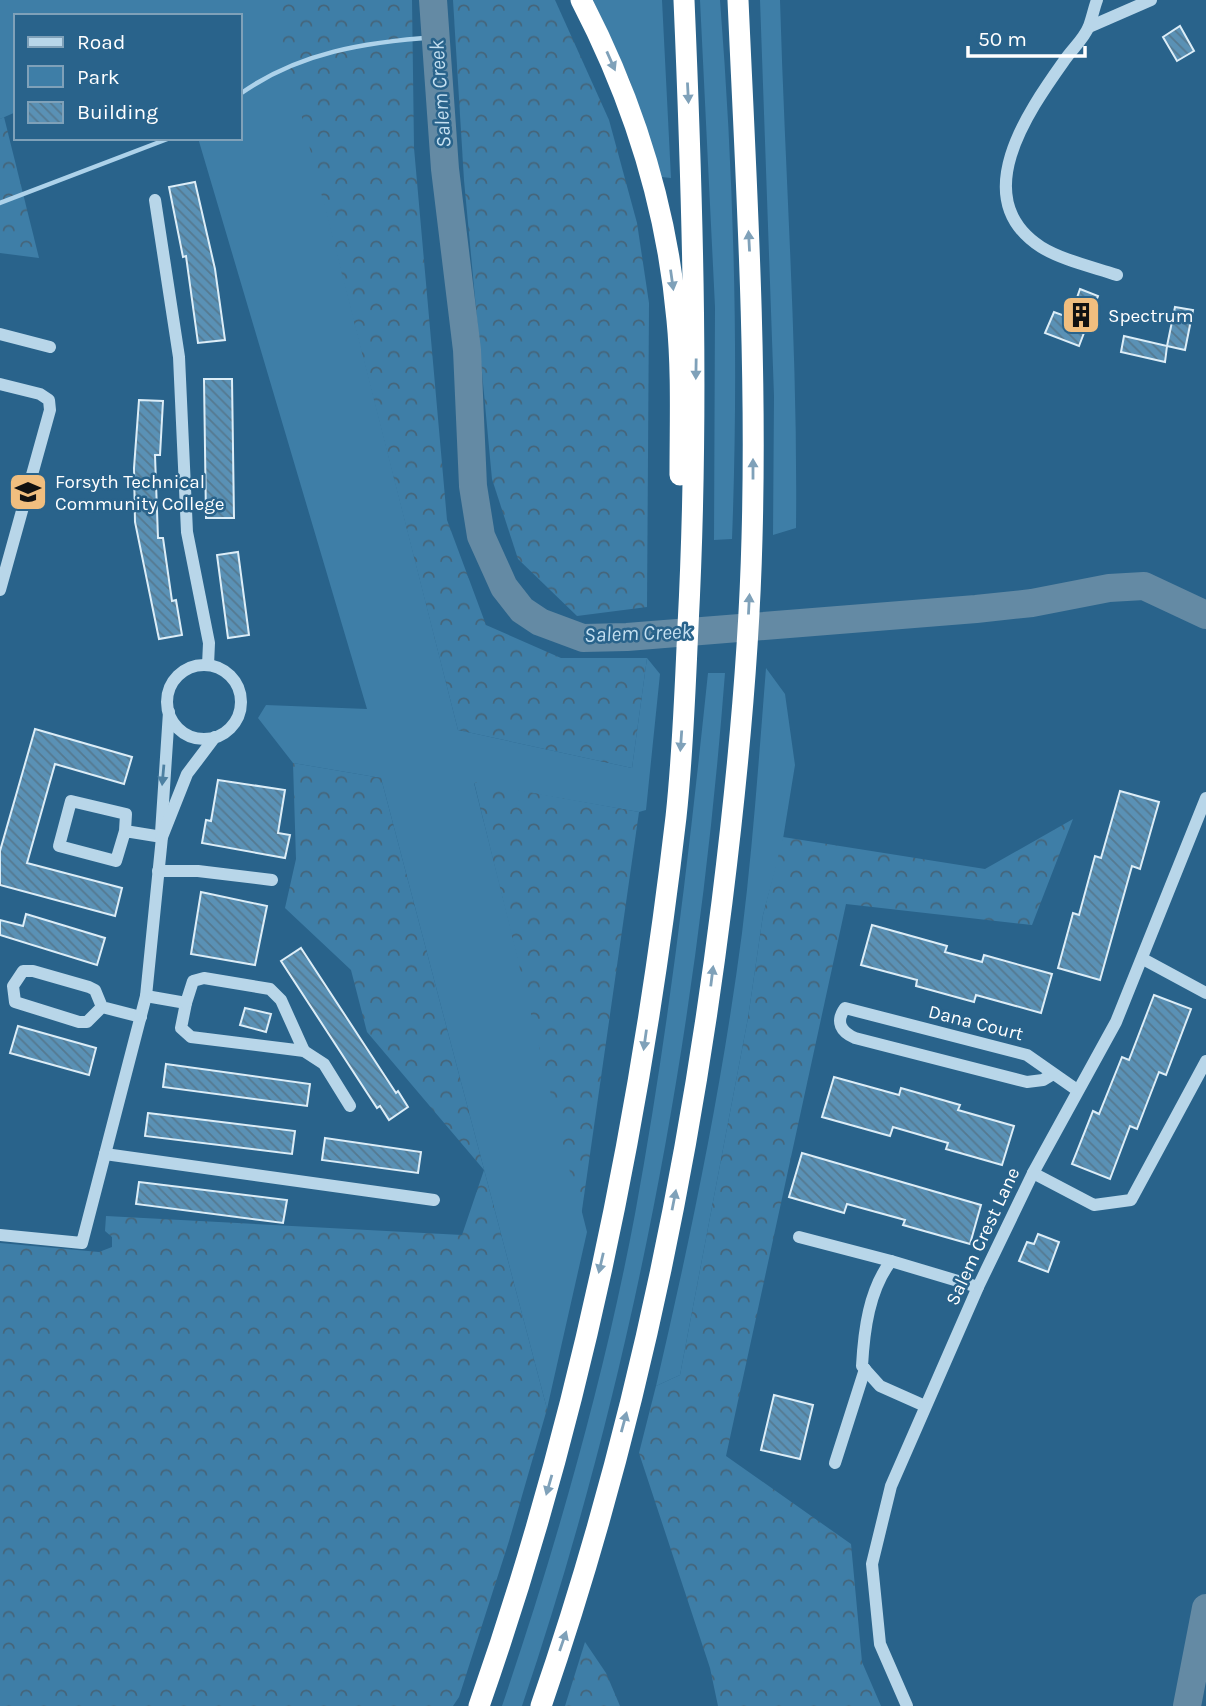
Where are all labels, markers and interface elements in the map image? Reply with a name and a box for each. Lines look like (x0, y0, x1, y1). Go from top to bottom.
legend (14, 14, 242, 140)
scale bar (968, 14, 1085, 58)
text: 50 m (978, 27, 1027, 51)
text: Road (77, 30, 125, 54)
water label: Salem Creek (424, 39, 456, 149)
one-way arrow (606, 51, 617, 72)
text: Park (77, 65, 120, 89)
one-way arrow (683, 82, 694, 104)
text: Building (77, 100, 158, 124)
one-way arrow (744, 230, 755, 252)
one-way arrow (667, 269, 678, 291)
building icon: Spectrum (1060, 294, 1102, 336)
place label: Spectrum (1108, 305, 1193, 327)
one-way arrow (690, 358, 702, 380)
one-way arrow (747, 457, 759, 479)
school or university icon: Forsyth Technical Community College (7, 471, 49, 513)
place label: Forsyth Technical Community College (55, 471, 225, 515)
one-way arrow (744, 593, 755, 615)
water label: Salem Creek (584, 619, 693, 647)
one-way arrow (676, 731, 687, 753)
one-way arrow (157, 764, 168, 786)
one-way arrow (707, 965, 718, 987)
street label: Dana Court (926, 1001, 1025, 1045)
one-way arrow (639, 1029, 650, 1051)
street label: Salem Crest Lane (941, 1164, 1025, 1309)
one-way arrow (669, 1189, 680, 1211)
one-way arrow (596, 1252, 607, 1274)
one-way arrow (619, 1411, 630, 1433)
one-way arrow (544, 1474, 554, 1495)
one-way arrow (558, 1631, 569, 1652)

